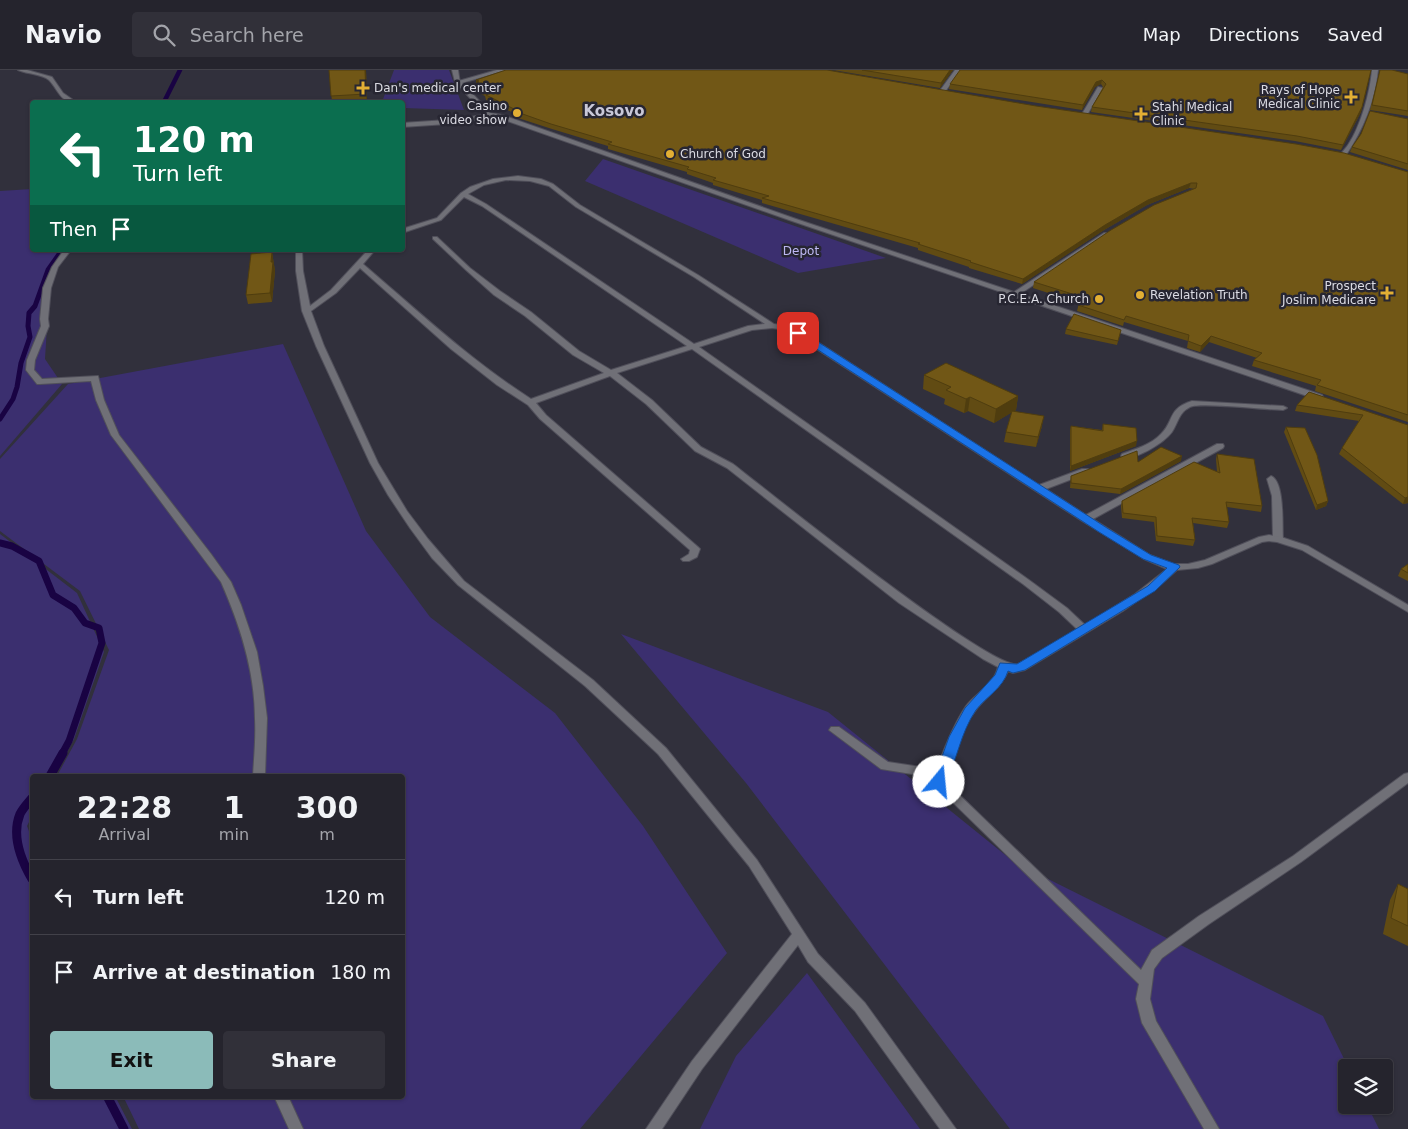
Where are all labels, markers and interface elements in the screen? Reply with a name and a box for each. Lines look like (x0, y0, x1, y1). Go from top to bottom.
search box (132, 12, 482, 57)
text: Navio (25, 21, 102, 49)
icon: search (150, 21, 178, 49)
text: Search here (190, 24, 304, 46)
text: Map (1143, 24, 1181, 45)
text: Directions (1209, 24, 1299, 45)
text: Saved (1327, 24, 1383, 45)
marker: Dan's medical center (356, 81, 370, 95)
place label: Dan's medical center (374, 81, 501, 95)
place label: Rays of Hope Medical Clinic (1258, 83, 1340, 111)
marker: Rays of Hope Medical Clinic (1344, 90, 1358, 104)
place label: Casino video show (439, 99, 507, 127)
place label: Stahi Medical Clinic (1152, 100, 1232, 128)
district label: Kosovo (584, 102, 644, 120)
marker: Casino video show (511, 107, 523, 119)
marker: Stahi Medical Clinic (1134, 107, 1148, 121)
icon: left (50, 120, 115, 185)
text: 120 m (133, 120, 255, 160)
place label: Church of God (680, 147, 766, 161)
marker: Church of God (664, 148, 676, 160)
text: Turn left (133, 161, 222, 186)
icon: arrive (107, 215, 135, 243)
text: Then (50, 218, 97, 240)
park label: Depot (783, 244, 819, 258)
place label: Prospect Joslim Medicare (1281, 279, 1376, 307)
marker: Prospect Joslim Medicare (1380, 286, 1394, 300)
place label: Revelation Truth (1150, 288, 1248, 302)
marker: Revelation Truth (1134, 289, 1146, 301)
place label: P.C.E.A. Church (998, 292, 1089, 306)
marker: P.C.E.A. Church (1093, 293, 1105, 305)
pin (777, 312, 819, 354)
icon: arrive (784, 319, 812, 347)
position arrow (912, 755, 964, 807)
text: 22:28 (77, 790, 172, 825)
text: 1 (223, 790, 244, 825)
text: 300 (296, 790, 358, 825)
text: Arrival (98, 825, 150, 844)
text: min (219, 825, 249, 844)
text: m (319, 825, 335, 844)
icon: left (50, 883, 78, 911)
text: Turn left (93, 886, 184, 908)
text: 120 m (324, 886, 385, 908)
icon: arrive (50, 958, 78, 986)
text: Arrive at destination (93, 961, 315, 983)
text: 180 m (330, 961, 391, 983)
button: Exit (50, 1031, 213, 1089)
button: Share (223, 1031, 385, 1089)
map controls (1338, 1059, 1393, 1114)
button: layers (1338, 1059, 1393, 1114)

